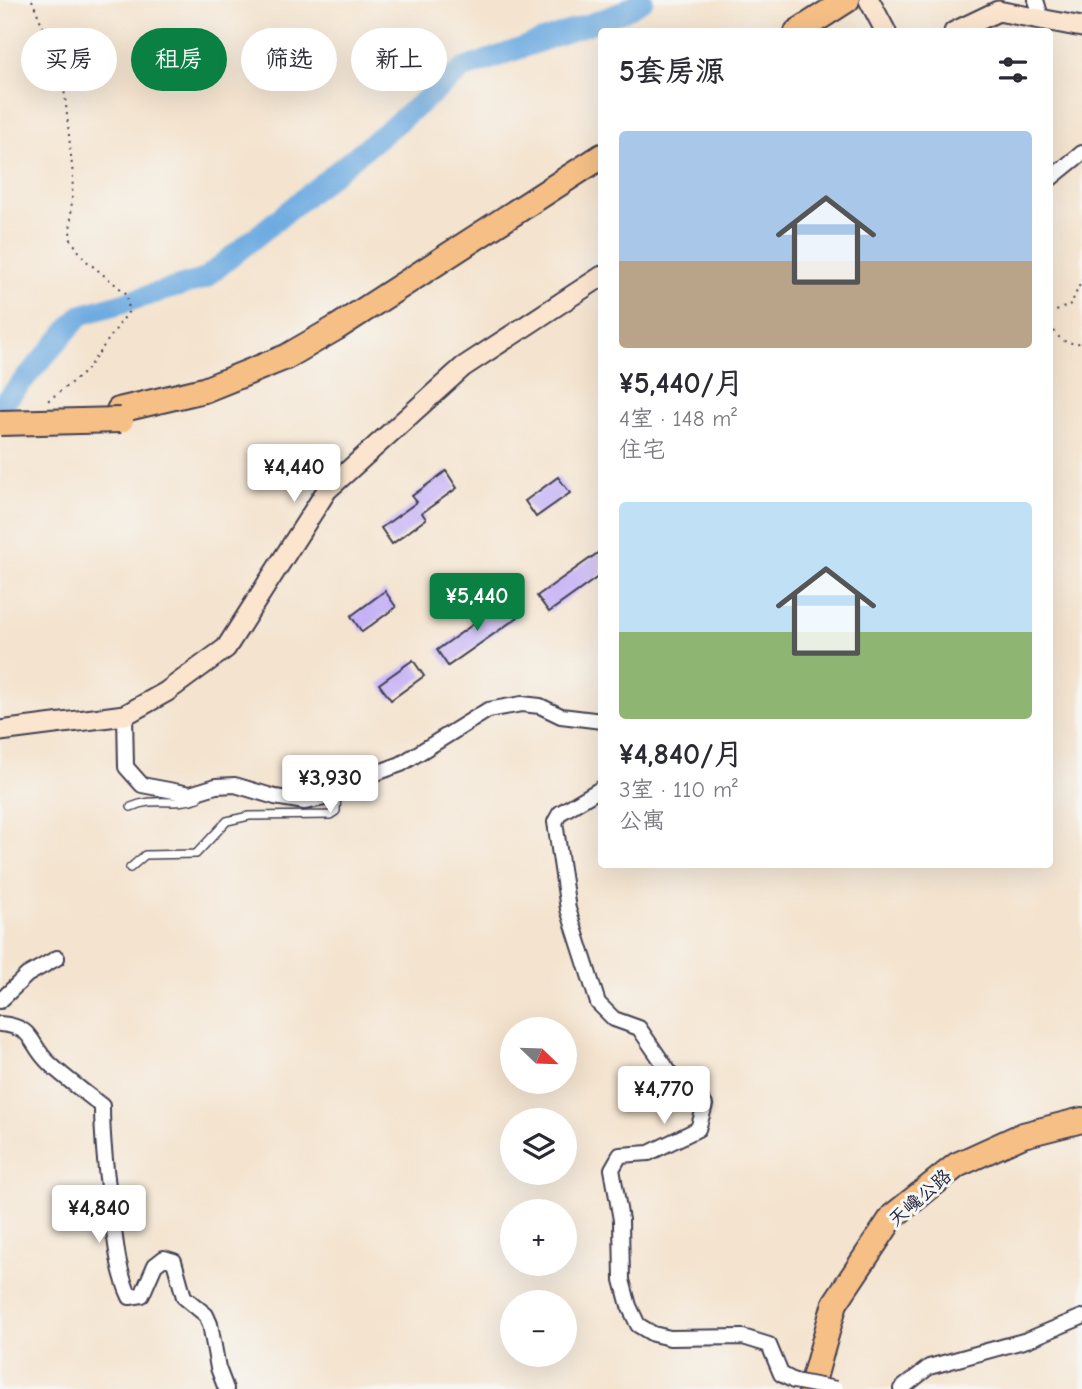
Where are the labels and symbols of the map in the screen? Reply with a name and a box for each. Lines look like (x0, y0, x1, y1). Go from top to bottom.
pin: ¥4,440 (237, 444, 351, 504)
pin: ¥5,440 (420, 574, 534, 633)
pin: ¥3,930 (273, 756, 387, 815)
north arrow (500, 1017, 578, 1094)
pin: ¥4,770 (607, 1066, 721, 1126)
street label: 天巉公路 (884, 1165, 956, 1231)
pin: ¥4,840 (42, 1186, 156, 1245)

